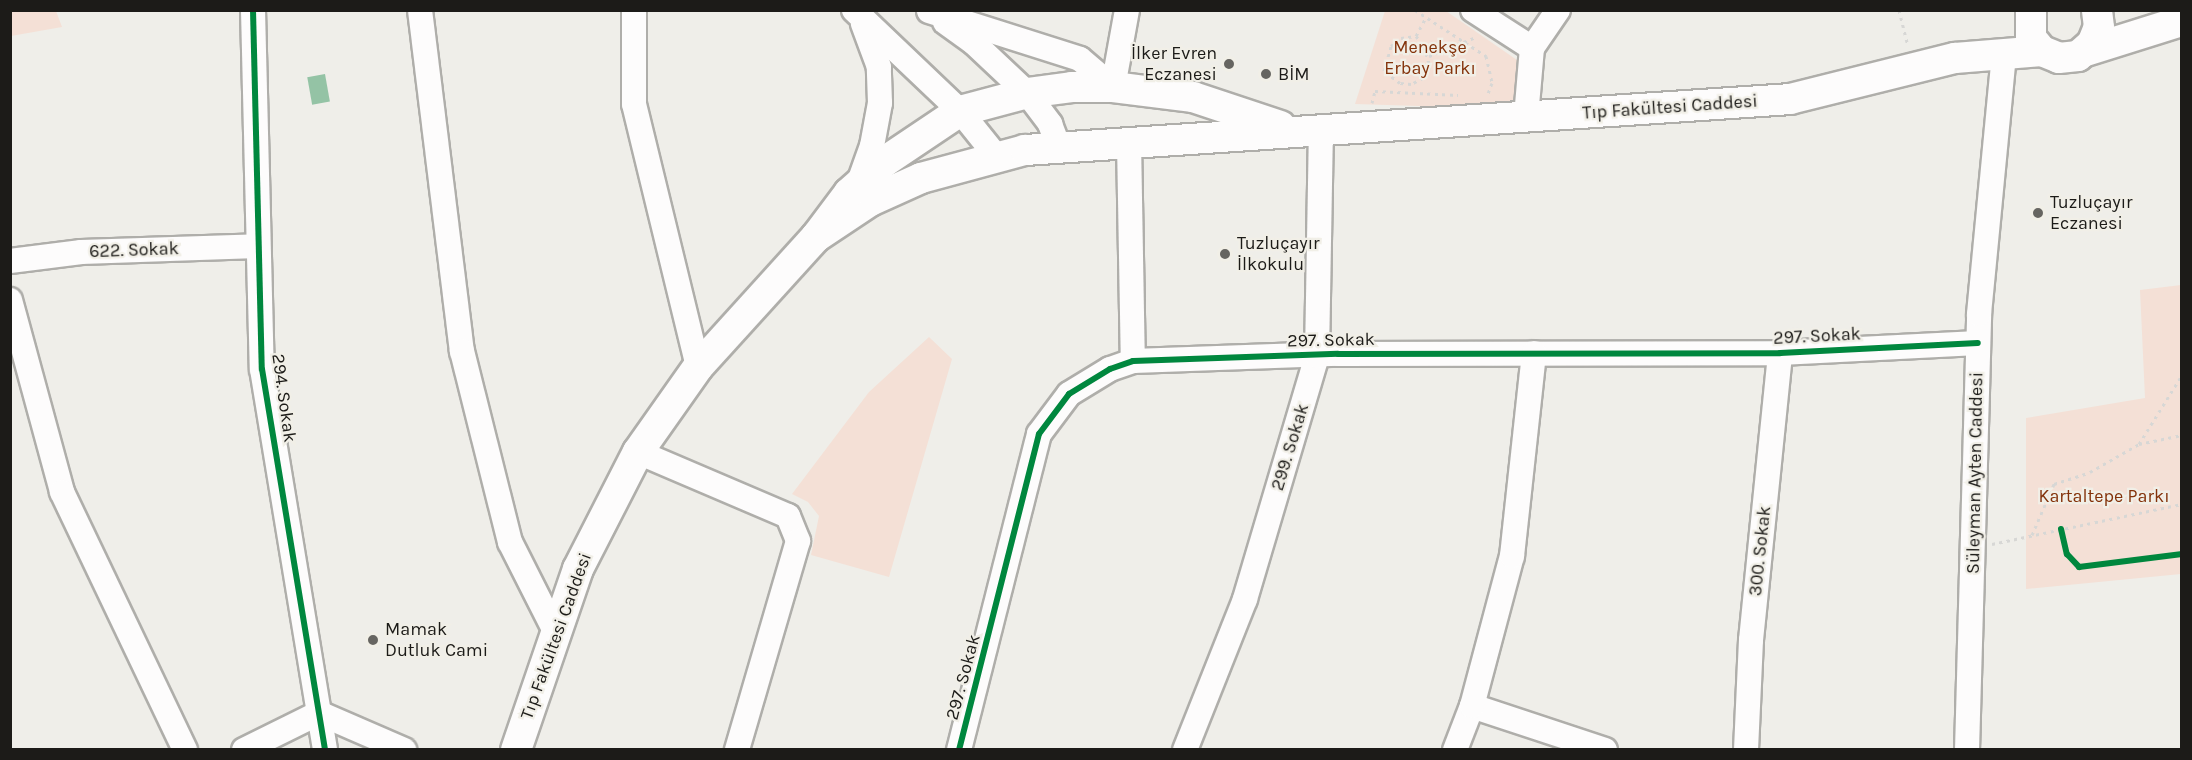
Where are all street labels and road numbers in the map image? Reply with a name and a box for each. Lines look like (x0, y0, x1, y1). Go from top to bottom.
street label: Tıp Fakültesi Caddesi (1582, 90, 1758, 124)
street label: 622. Sokak (89, 238, 179, 262)
street label: 297. Sokak (1773, 323, 1861, 349)
street label: 297. Sokak (1287, 328, 1375, 352)
street label: 294. Sokak (267, 352, 301, 444)
street label: Süleyman Ayten Caddesi (1962, 372, 1988, 574)
street label: 299. Sokak (1267, 401, 1313, 493)
street label: 300. Sokak (1745, 505, 1775, 597)
street label: Tıp Fakültesi Caddesi (516, 550, 596, 722)
street label: 297. Sokak (941, 632, 985, 722)

